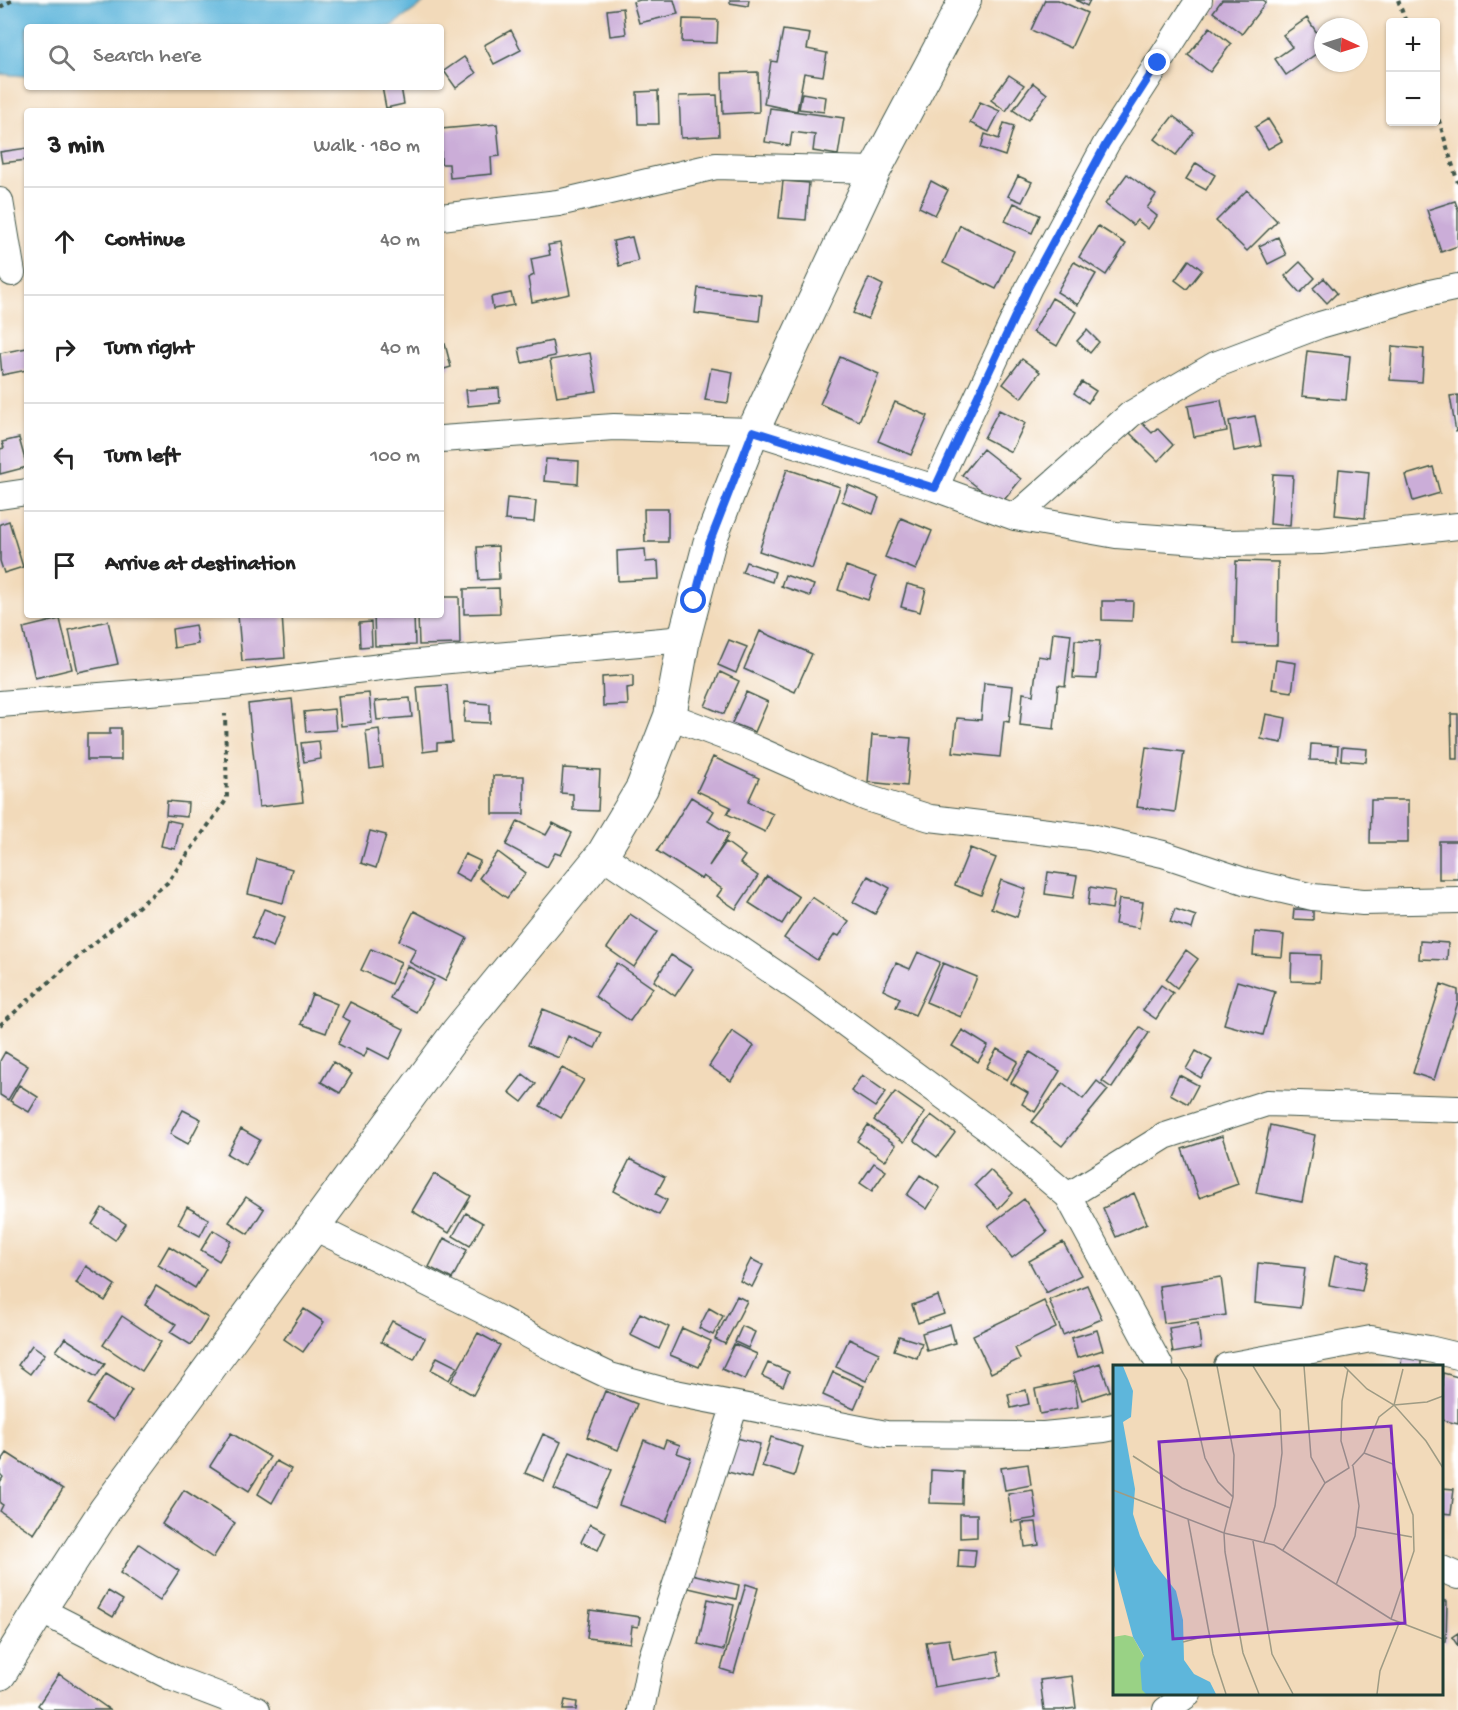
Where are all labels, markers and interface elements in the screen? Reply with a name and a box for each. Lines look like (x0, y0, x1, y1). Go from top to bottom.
north arrow (1314, 18, 1368, 72)
map controls (1386, 18, 1440, 126)
button: + (1386, 18, 1440, 72)
search box (24, 24, 444, 90)
icon: search (45, 41, 78, 74)
text: Search here (93, 44, 201, 70)
route end (1144, 49, 1170, 75)
button: − (1386, 72, 1440, 126)
text: 3 min (48, 132, 104, 163)
text: Walk · 180 m (313, 136, 420, 159)
icon: ahead (48, 225, 81, 258)
text: Continue (105, 228, 185, 254)
text: 40 m (380, 230, 420, 253)
icon: right (48, 333, 81, 366)
text: Turn right (105, 336, 193, 362)
text: 40 m (380, 338, 420, 361)
icon: left (48, 441, 81, 474)
text: Turn left (105, 444, 179, 470)
text: 100 m (370, 446, 420, 469)
icon: arrive (48, 549, 81, 582)
text: Arrive at destination (105, 552, 295, 578)
route start (680, 587, 706, 613)
inset map (1113, 1365, 1443, 1695)

